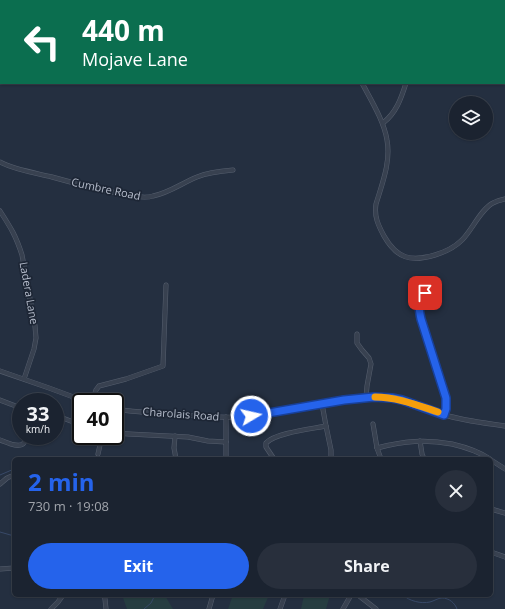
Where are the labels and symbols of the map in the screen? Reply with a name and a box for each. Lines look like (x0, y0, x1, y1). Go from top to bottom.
street label: Cumbre Road (70, 174, 142, 203)
street label: Ladera Lane (17, 261, 42, 325)
pin (408, 276, 442, 310)
speed limit sign: 40 (72, 393, 124, 445)
position arrow (230, 395, 272, 437)
street label: Charolais Road (142, 403, 220, 424)

